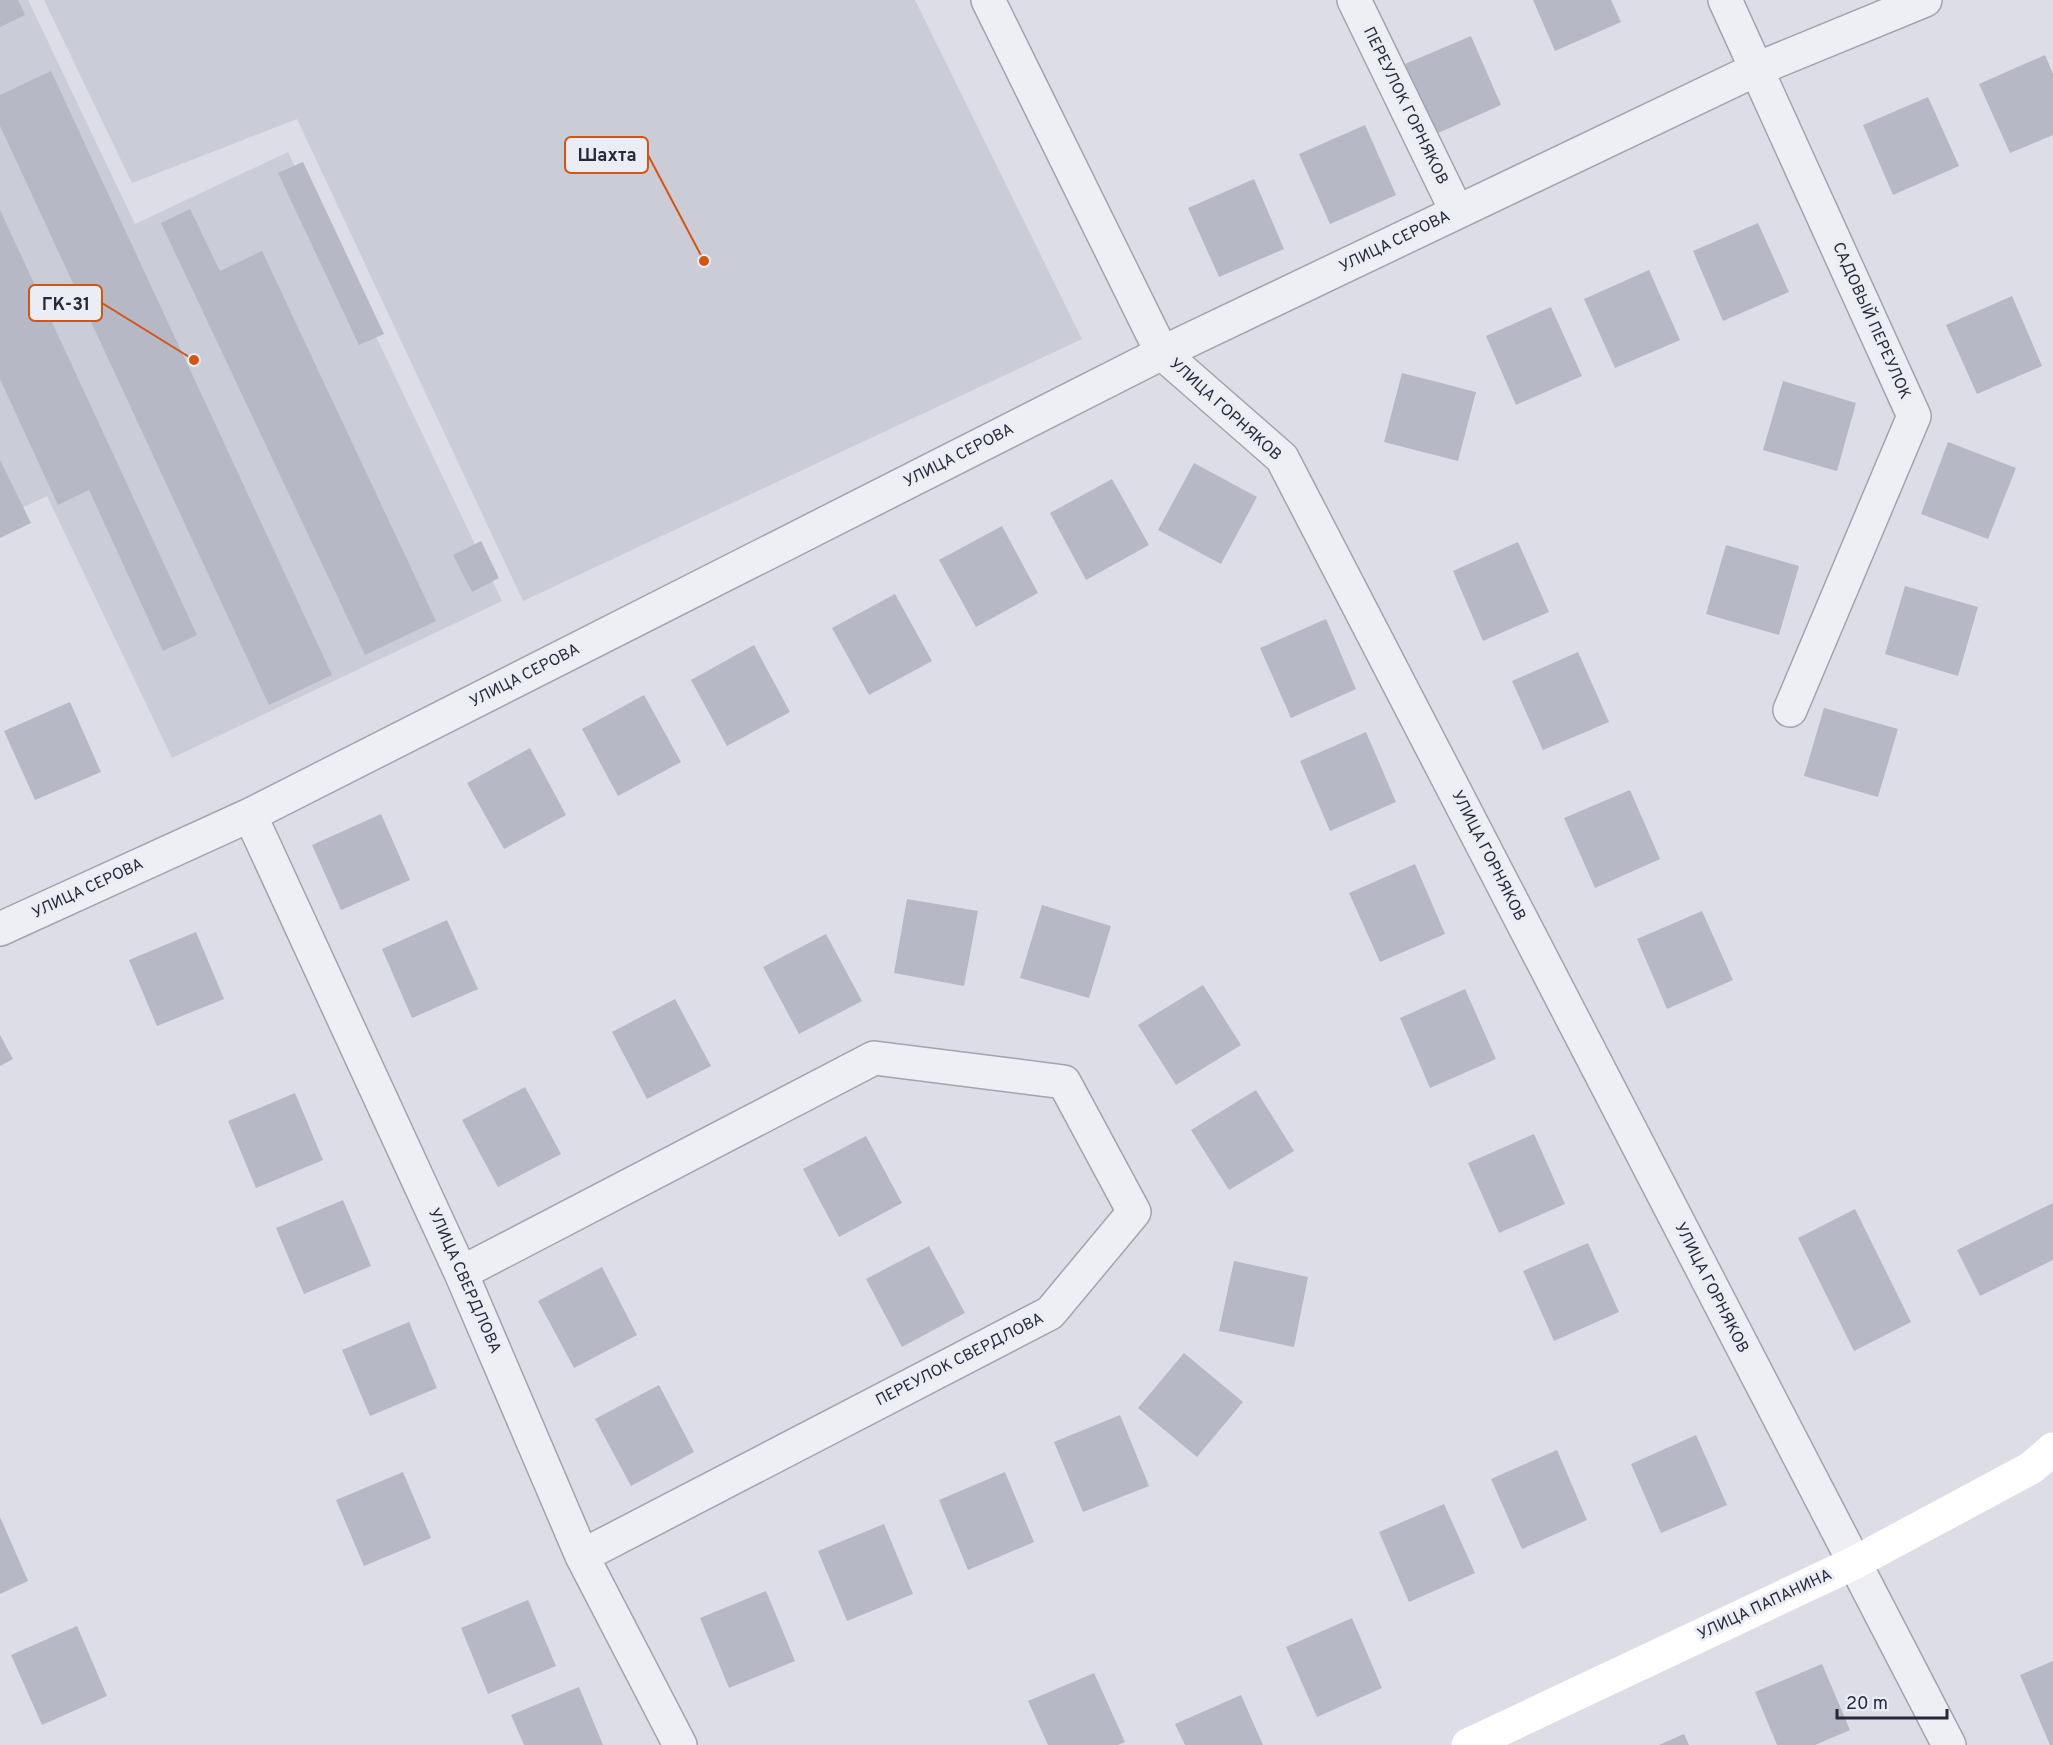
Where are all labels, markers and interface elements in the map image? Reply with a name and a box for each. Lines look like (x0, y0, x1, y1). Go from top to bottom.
street label: ПЕРЕУЛОК ГОРНЯКОВ (1358, 24, 1452, 188)
callout: Шахта (565, 137, 648, 173)
text: Шахта (577, 145, 637, 168)
street label: УЛИЦА СЕРОВА (1336, 206, 1454, 277)
street label: САДОВЫЙ ПЕРЕУЛОК (1827, 238, 1917, 403)
callout: ГК-31 (29, 285, 102, 321)
text: ГК-31 (42, 294, 90, 317)
street label: УЛИЦА ГОРНЯКОВ (1165, 354, 1285, 466)
street label: УЛИЦА СЕРОВА (901, 420, 1017, 492)
street label: УЛИЦА СЕРОВА (467, 640, 583, 712)
street label: УЛИЦА ГОРНЯКОВ (1446, 787, 1530, 925)
street label: УЛИЦА СЕРОВА (29, 854, 147, 924)
street label: УЛИЦА СВЕРДЛОВА (423, 1205, 505, 1357)
street label: УЛИЦА ГОРНЯКОВ (1669, 1219, 1753, 1357)
street label: ПЕРЕУЛОК СВЕРДЛОВА (873, 1309, 1047, 1411)
street label: УЛИЦА ПАПАНИНА (1695, 1565, 1835, 1645)
scale bar (1837, 1682, 1946, 1720)
text: 20 m (1846, 1693, 1888, 1716)

